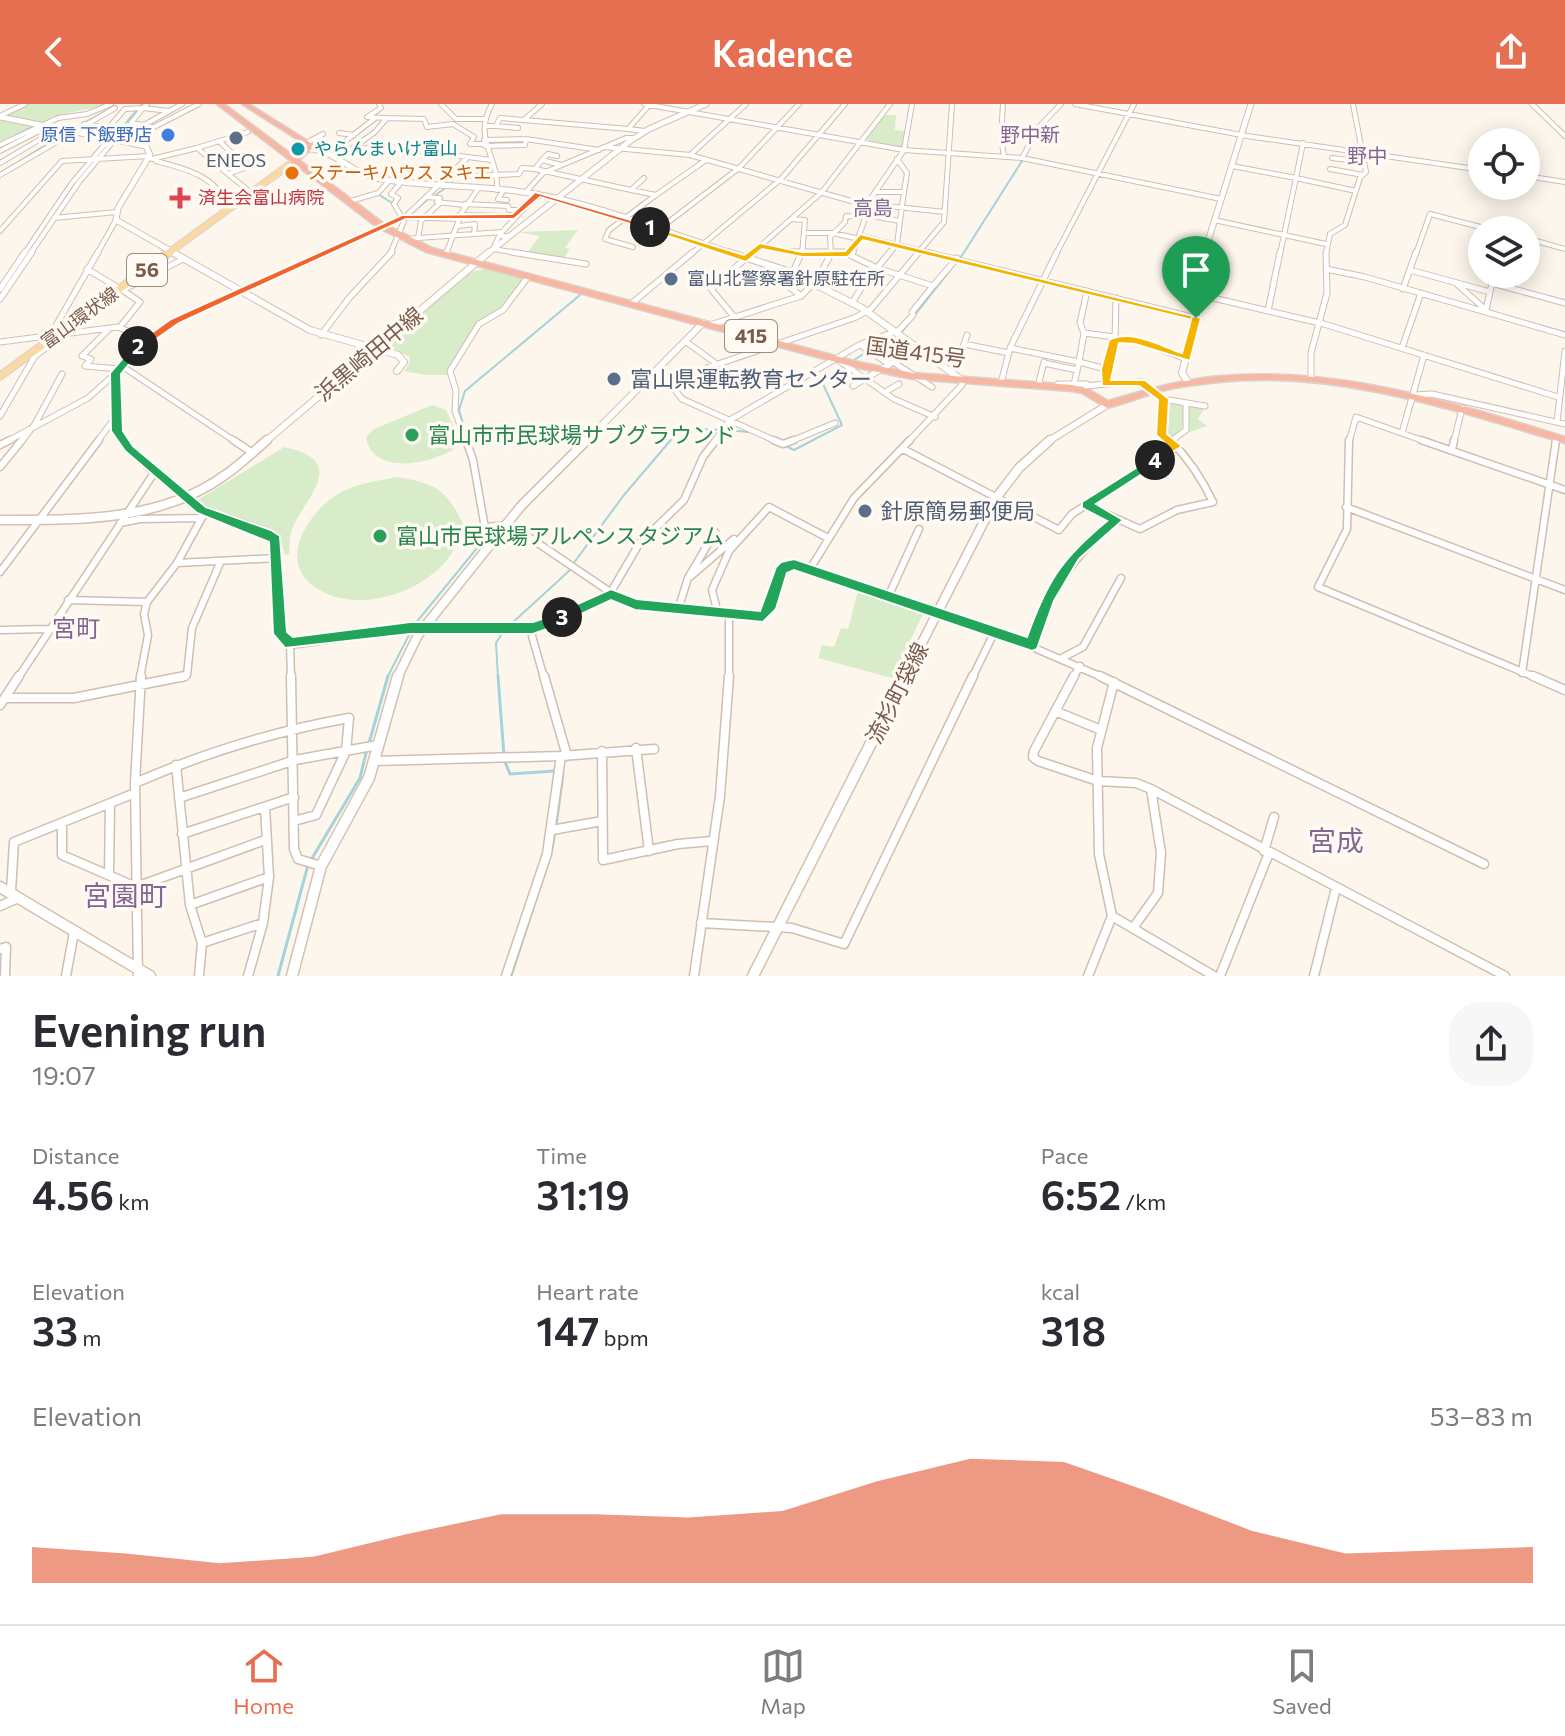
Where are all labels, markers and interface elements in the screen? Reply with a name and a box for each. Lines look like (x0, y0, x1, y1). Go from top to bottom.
icon: back (32, 30, 76, 74)
text: Kadence (712, 30, 853, 74)
icon: share (1489, 30, 1533, 74)
district label: 野中新 (1000, 122, 1060, 146)
place label: 原信 下飯野店 (41, 123, 152, 145)
marker: 原信 下飯野店 (159, 126, 177, 144)
map controls (1468, 128, 1540, 288)
button: locate (1468, 128, 1540, 200)
marker: ENEOS (227, 129, 245, 147)
place label: やらんまいけ富山 (314, 137, 458, 159)
marker: やらんまいけ富山 (289, 140, 307, 158)
district label: 野中 (1347, 143, 1387, 167)
place label: ENEOS (206, 149, 266, 171)
place label: ステーキハウス ヌキエ (308, 161, 491, 183)
marker: ステーキハウス ヌキエ (283, 164, 301, 182)
place label: 済生会富山病院 (198, 186, 324, 208)
marker: 済生会富山病院 (169, 187, 191, 209)
district label: 高島 (853, 195, 893, 219)
pin: 1 (630, 207, 670, 247)
text: 1 (645, 213, 655, 240)
button: layers (1468, 216, 1540, 288)
pin (1162, 236, 1230, 318)
icon: arrive (1174, 248, 1218, 292)
road number: 56 (127, 254, 167, 286)
place label: 富山北警察署針原駐在所 (687, 267, 885, 289)
marker: 富山北警察署針原駐在所 (662, 270, 680, 288)
street label: 富山環状線 (37, 282, 122, 353)
street label: 浜黒崎田中線 (309, 301, 428, 406)
road number: 415 (725, 320, 777, 352)
pin: 2 (118, 326, 158, 366)
street label: 国道415号 (864, 331, 968, 372)
text: 2 (132, 332, 144, 359)
place label: 富山県運転教育センター (630, 365, 872, 392)
marker: 富山県運転教育センター (605, 370, 623, 388)
place label: 富山市市民球場サブグラウンド (428, 421, 736, 448)
marker: 富山市市民球場サブグラウンド (403, 426, 421, 444)
pin: 4 (1135, 440, 1175, 480)
text: 4 (1148, 446, 1162, 473)
place label: 針原簡易郵便局 (881, 497, 1035, 524)
marker: 針原簡易郵便局 (856, 502, 874, 520)
place label: 富山市民球場アルペンスタジアム (396, 522, 724, 549)
marker: 富山市民球場アルペンスタジアム (371, 527, 389, 545)
pin: 3 (542, 597, 582, 637)
text: 3 (556, 603, 568, 630)
district label: 宮町 (52, 613, 100, 642)
street label: 流杉町袋線 (860, 638, 934, 748)
district label: 宮成 (1308, 823, 1364, 857)
district label: 宮園町 (83, 878, 167, 912)
text: Evening run (32, 1002, 266, 1056)
button: share (1449, 1002, 1533, 1086)
text: 19:07 (32, 1059, 96, 1090)
text: Distance (32, 1142, 119, 1169)
text: Time (536, 1142, 587, 1169)
text: Pace (1041, 1142, 1088, 1169)
text: 4.56 (32, 1169, 114, 1218)
text: 31:19 (536, 1169, 630, 1218)
text: 6:52 (1041, 1169, 1121, 1218)
text: km (114, 1188, 149, 1215)
text: /km (1121, 1188, 1166, 1215)
text: Elevation (32, 1278, 125, 1305)
text: Heart rate (536, 1278, 639, 1305)
text: kcal (1041, 1278, 1080, 1305)
text: 33 (32, 1305, 78, 1354)
text: 147 (536, 1305, 599, 1354)
text: 318 (1041, 1305, 1106, 1354)
text: m (78, 1324, 102, 1351)
text: bpm (599, 1324, 649, 1351)
text: Elevation (32, 1400, 142, 1431)
text: 53–83 m (1430, 1400, 1533, 1431)
tab: Home (233, 1644, 294, 1719)
tab: Map (760, 1644, 806, 1719)
tab: Saved (1272, 1644, 1332, 1719)

